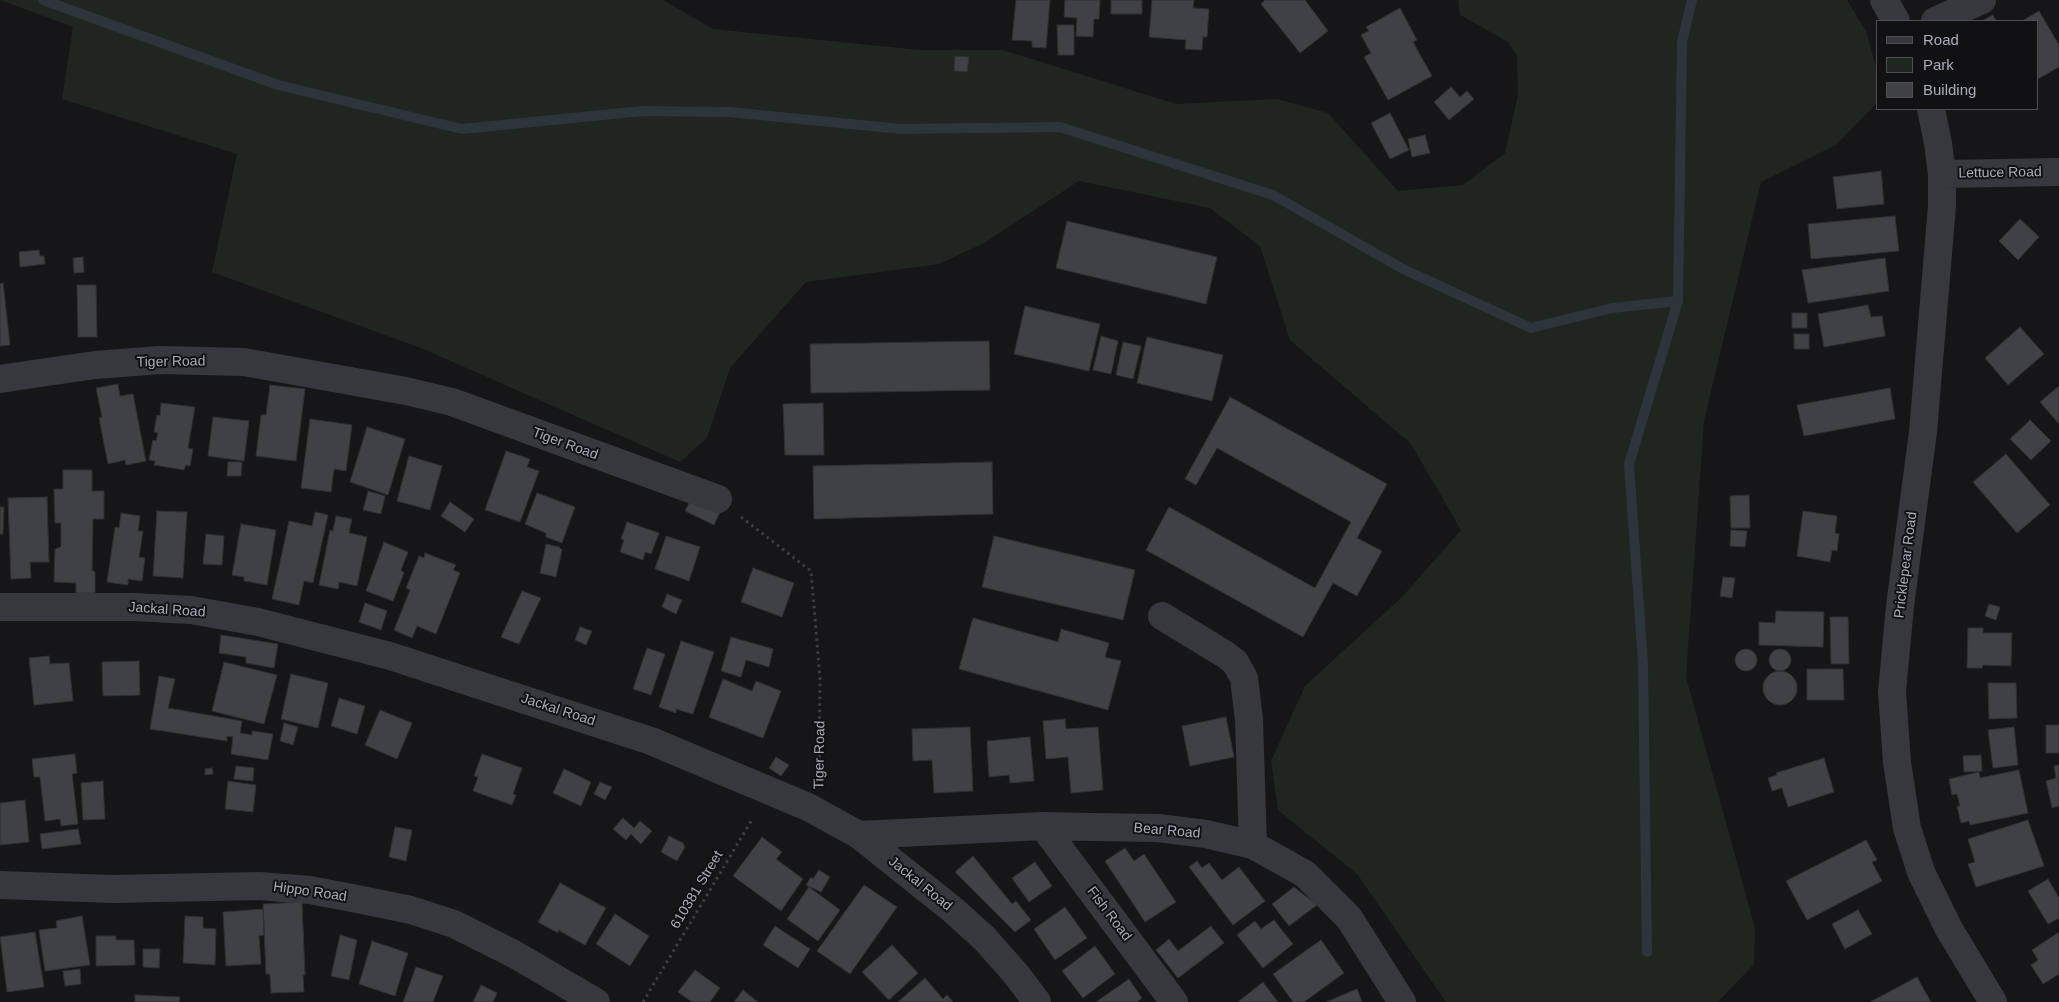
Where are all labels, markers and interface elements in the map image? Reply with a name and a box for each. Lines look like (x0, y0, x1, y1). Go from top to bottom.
legend (1876, 20, 2039, 110)
text: Road (1923, 31, 1959, 48)
text: Park (1923, 56, 1954, 73)
text: Building (1923, 81, 1976, 98)
street label: Lettuce Road (1958, 164, 2042, 182)
street label: Tiger Road (136, 353, 206, 371)
street label: Tiger Road (530, 424, 600, 464)
street label: Pricklepear Road (1891, 511, 1921, 619)
street label: Jackal Road (128, 599, 206, 621)
street label: Jackal Road (519, 690, 597, 730)
street label: Tiger Road (811, 720, 829, 790)
street label: Bear Road (1133, 820, 1201, 842)
street label: 610381 Street (667, 848, 727, 932)
street label: Jackal Road (885, 853, 955, 915)
street label: Hippo Road (272, 879, 348, 905)
street label: Fish Road (1083, 883, 1135, 945)

